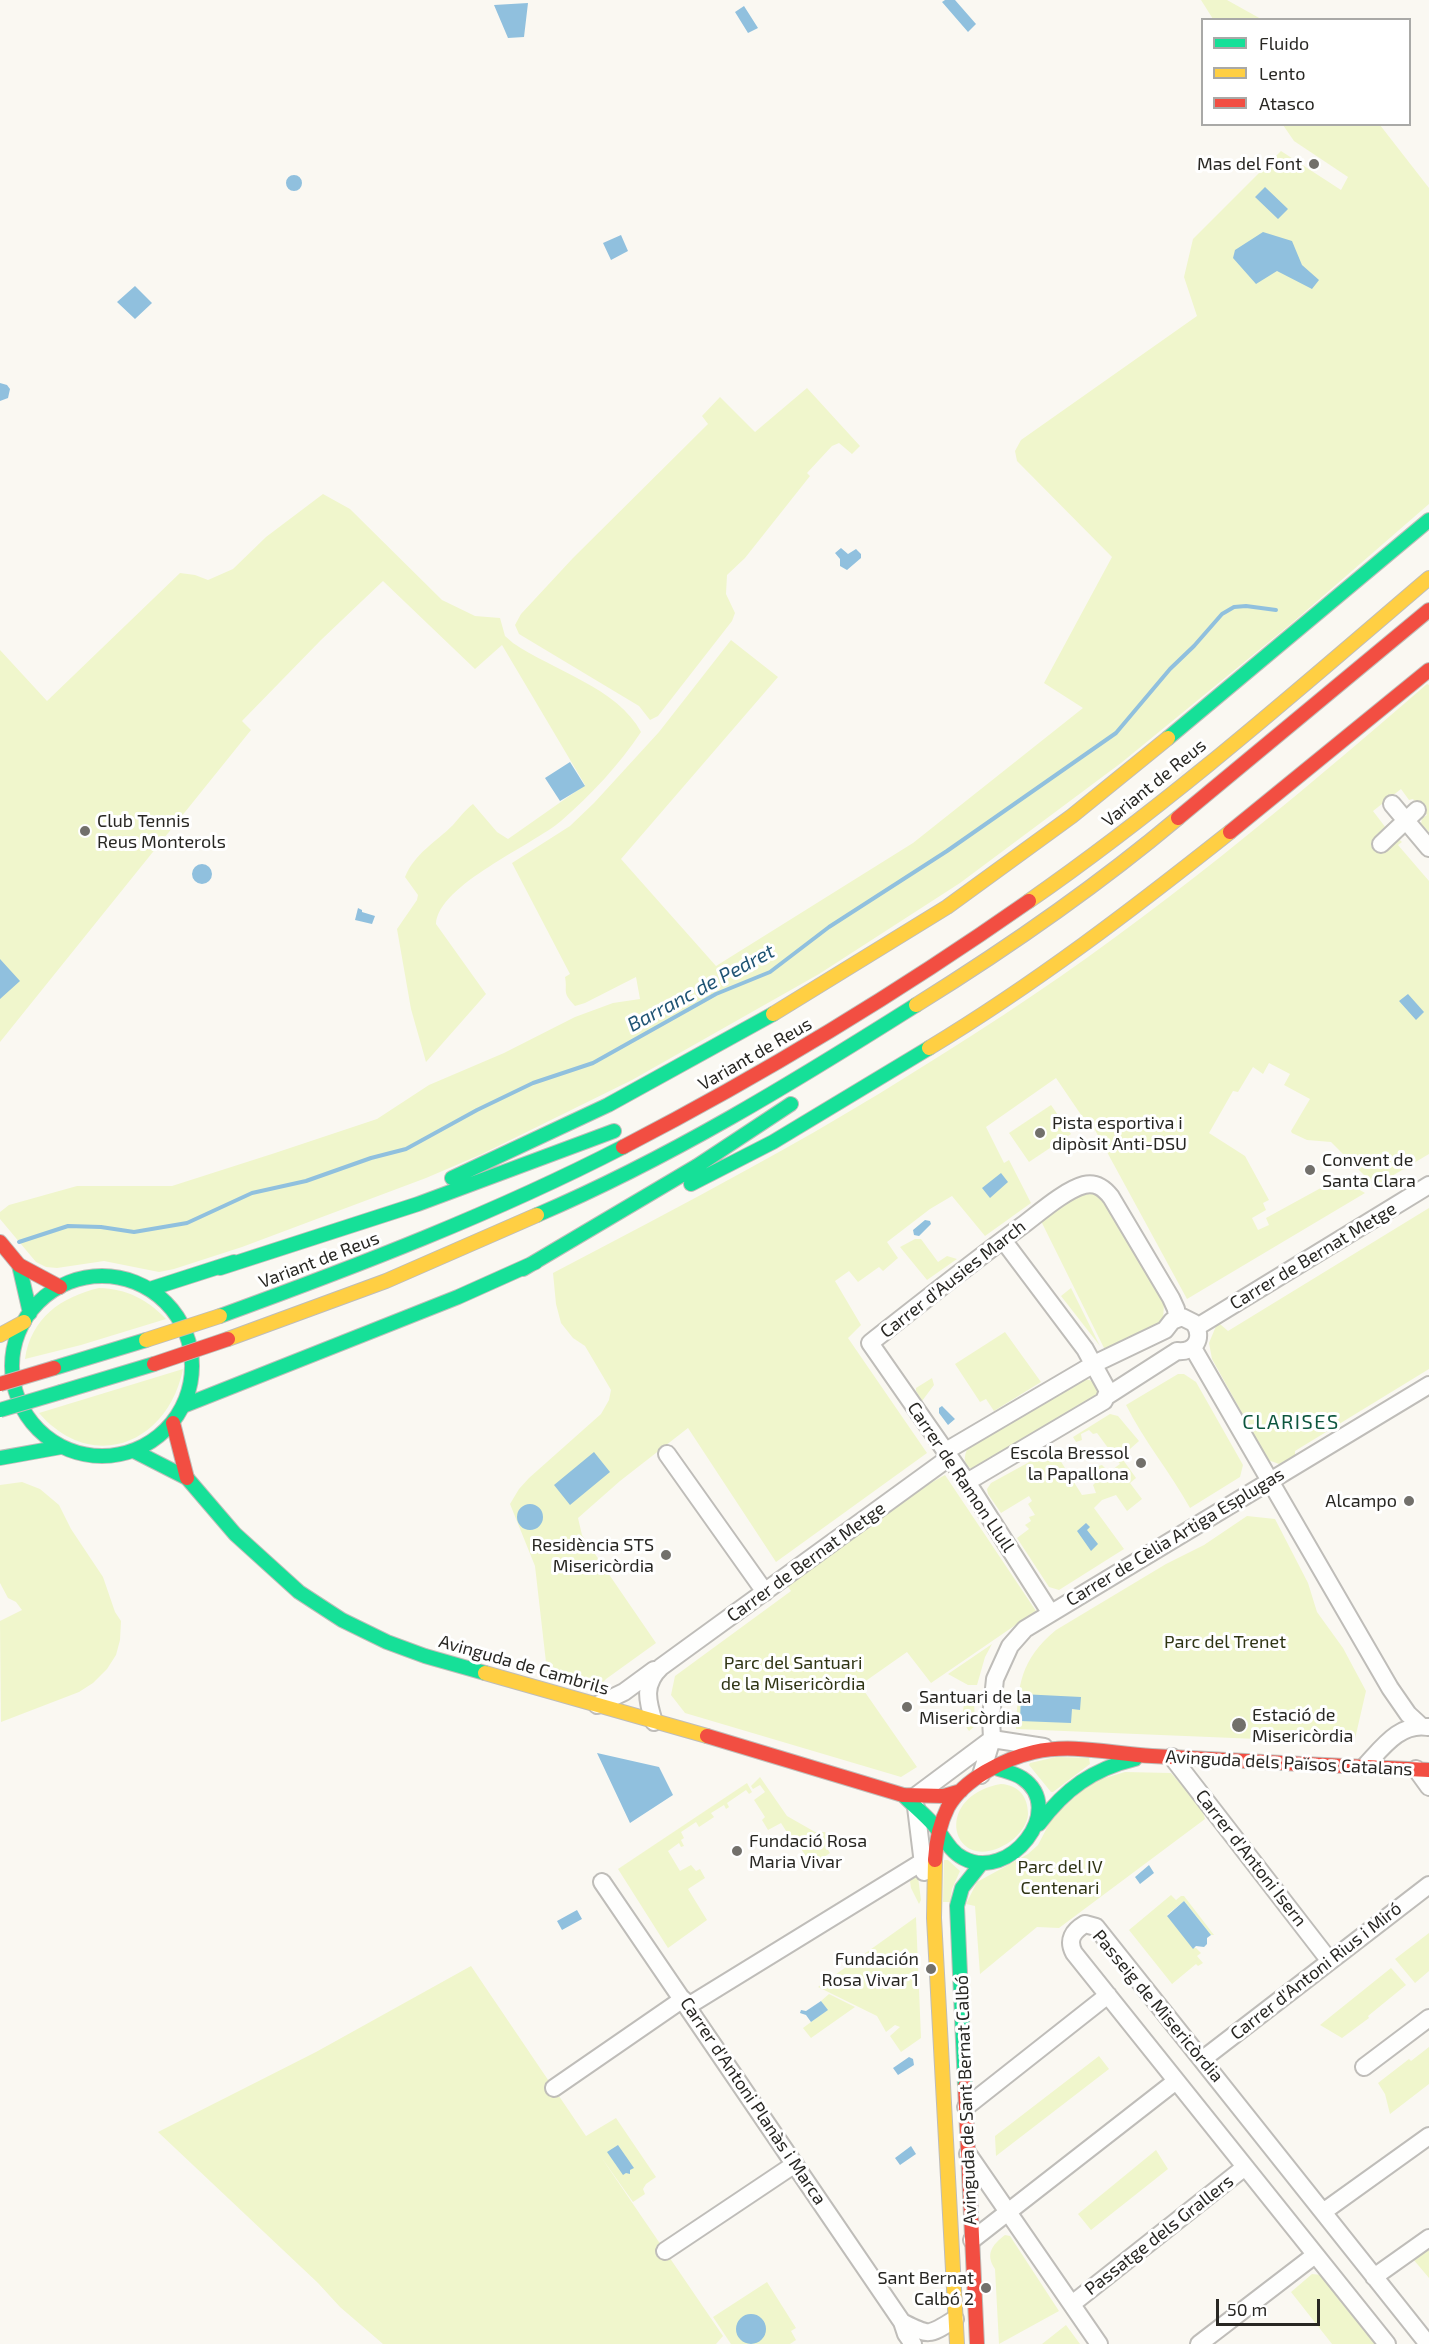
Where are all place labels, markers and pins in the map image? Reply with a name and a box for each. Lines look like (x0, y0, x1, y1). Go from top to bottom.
place label: Mas del Font (1197, 153, 1302, 175)
marker: Mas del Font (1307, 157, 1321, 171)
place label: Club Tennis Reus Monterols (97, 810, 226, 852)
marker: Club Tennis Reus Monterols (78, 824, 92, 838)
place label: Pista esportiva i dipòsit Anti-DSU (1052, 1112, 1187, 1154)
marker: Pista esportiva i dipòsit Anti-DSU (1033, 1126, 1047, 1140)
place label: Convent de Santa Clara (1322, 1149, 1416, 1192)
marker: Convent de Santa Clara (1303, 1163, 1317, 1177)
place label: Escola Bressol la Papallona (1010, 1442, 1129, 1484)
marker: Escola Bressol la Papallona (1134, 1456, 1148, 1470)
place label: Alcampo (1325, 1490, 1397, 1512)
marker: Alcampo (1402, 1494, 1416, 1508)
place label: Residència STS Misericòrdia (531, 1534, 654, 1576)
marker: Residència STS Misericòrdia (659, 1548, 673, 1562)
place label: Santuari de la Misericòrdia (919, 1686, 1031, 1728)
marker: Santuari de la Misericòrdia (900, 1700, 914, 1714)
place label: Estació de Misericòrdia (1252, 1704, 1353, 1746)
marker: Estació de Misericòrdia (1230, 1716, 1248, 1734)
place label: Fundació Rosa Maria Vivar (749, 1830, 867, 1872)
marker: Fundació Rosa Maria Vivar (730, 1844, 744, 1858)
place label: Fundación Rosa Vivar 1 (822, 1948, 919, 1990)
marker: Fundación Rosa Vivar 1 (924, 1962, 938, 1976)
place label: Sant Bernat Calbó 2 (877, 2267, 974, 2310)
marker: Sant Bernat Calbó 2 (979, 2281, 993, 2295)

